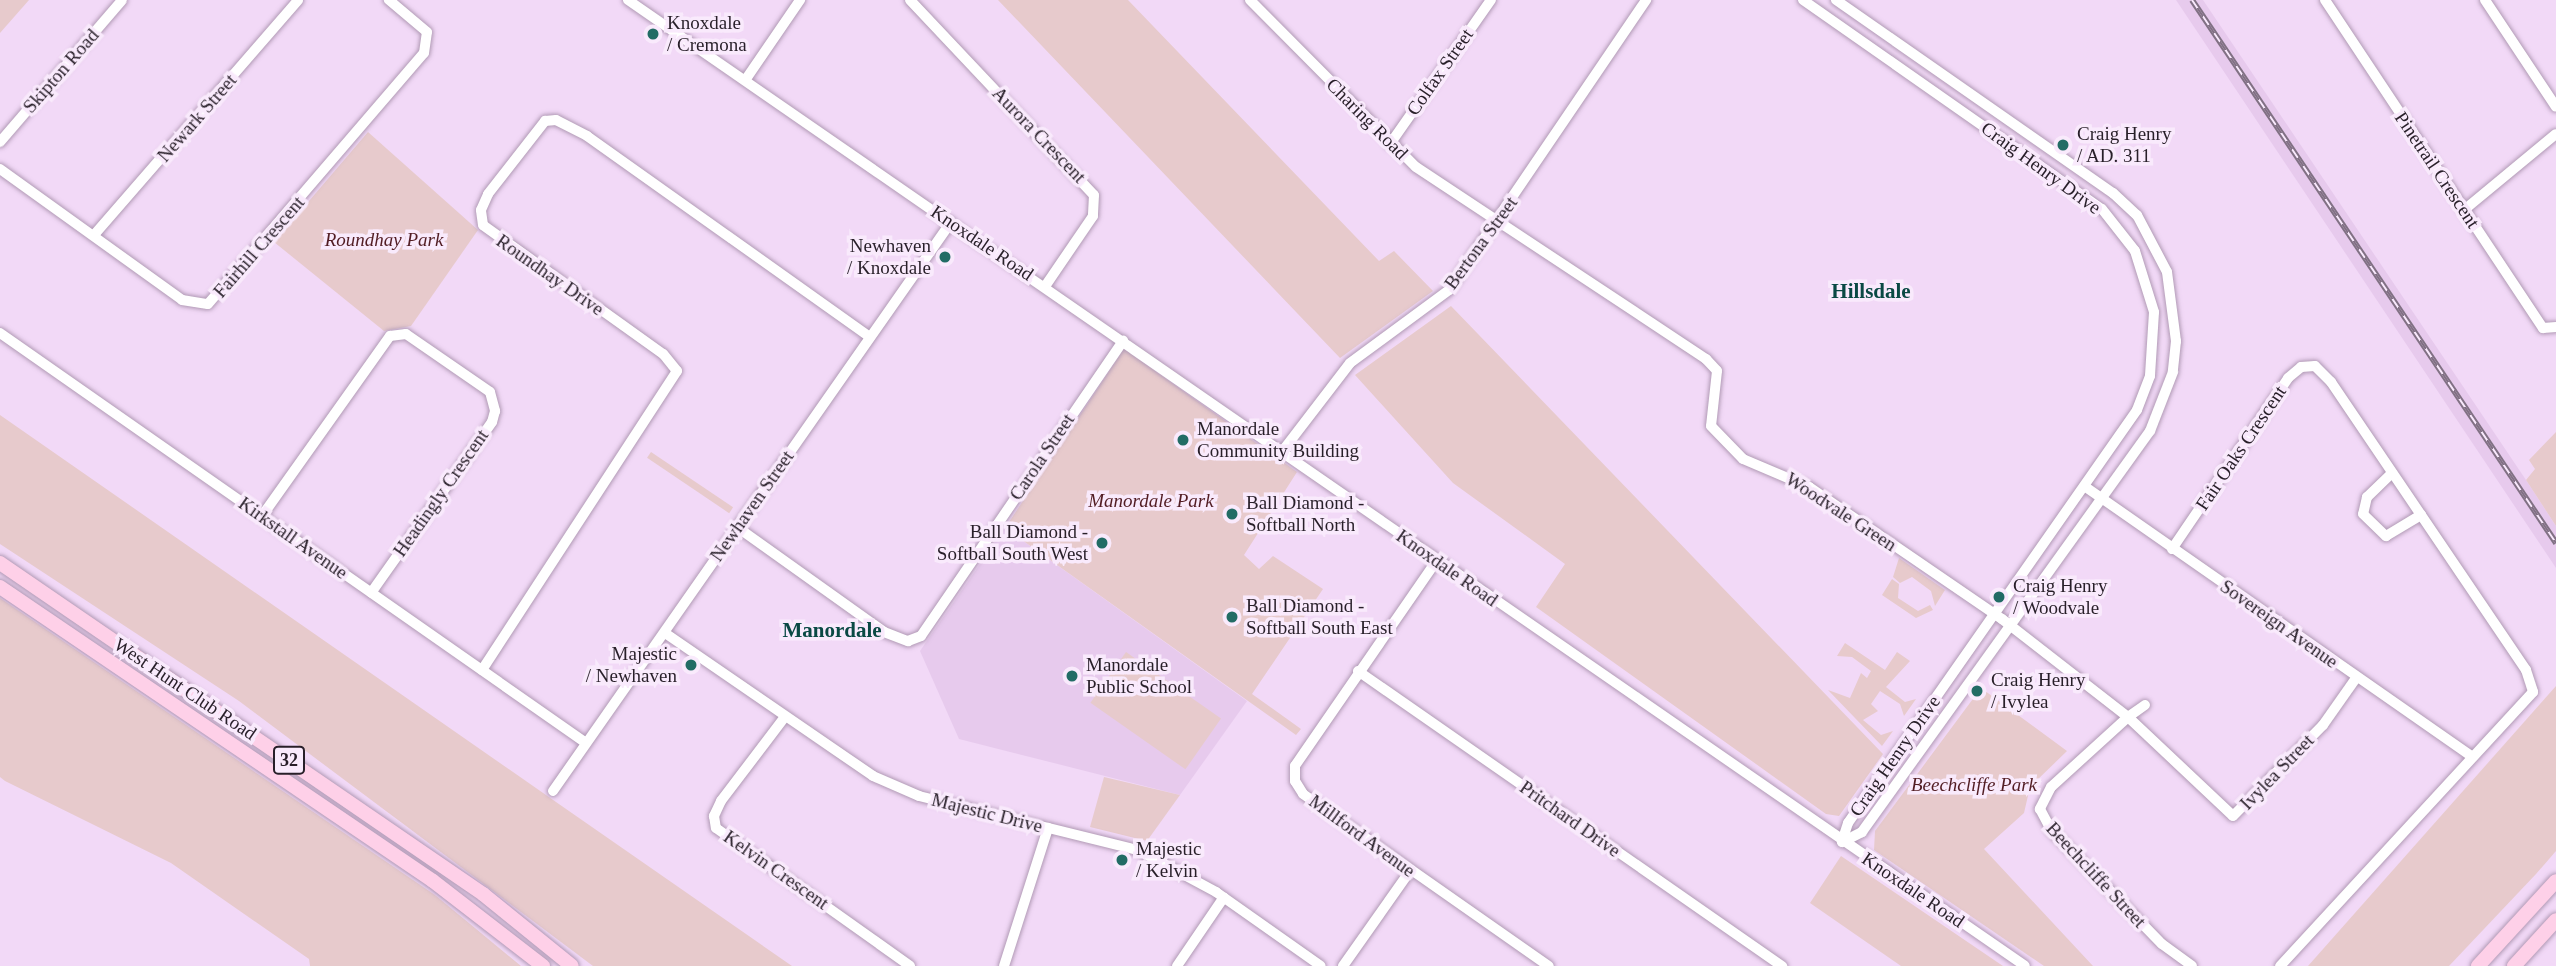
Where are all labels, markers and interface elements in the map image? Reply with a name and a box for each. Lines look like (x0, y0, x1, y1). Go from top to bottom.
place label: Knoxdale / Cremona (667, 12, 747, 56)
street label: Skipton Road (18, 24, 104, 118)
street label: Colfax Street (1402, 24, 1478, 120)
marker: Knoxdale / Cremona (645, 26, 661, 42)
street label: Newark Street (153, 69, 241, 167)
street label: Charing Road (1321, 73, 1413, 165)
street label: Aurora Crescent (987, 82, 1091, 188)
street label: Pinetrail Crescent (2390, 107, 2484, 233)
street label: Craig Henry Drive (1977, 117, 2105, 219)
place label: Craig Henry / AD. 311 (2077, 123, 2171, 167)
marker: Craig Henry / AD. 311 (2055, 137, 2071, 153)
street label: Fairhill Crescent (209, 192, 309, 302)
street label: Bertona Street (1440, 192, 1522, 294)
street label: Knoxdale Road (926, 200, 1038, 286)
park label: Roundhay Park (325, 229, 443, 251)
street label: Roundhay Drive (492, 229, 608, 321)
place label: Newhaven / Knoxdale (847, 235, 931, 279)
marker: Newhaven / Knoxdale (937, 249, 953, 265)
district label: Hillsdale (1831, 278, 1911, 304)
street label: Fair Oaks Crescent (2191, 381, 2291, 515)
street label: Carola Street (1005, 409, 1079, 505)
place label: Manordale Community Building (1197, 418, 1359, 462)
street label: Headingly Crescent (389, 425, 493, 561)
marker: Manordale Community Building (1175, 432, 1191, 448)
street label: Newhaven Street (705, 446, 799, 566)
street label: Woodvale Green (1781, 468, 1901, 556)
park label: Manordale Park (1088, 490, 1214, 512)
street label: Kirkstall Avenue (234, 492, 352, 584)
place label: Ball Diamond - Softball North (1246, 492, 1364, 536)
marker: Ball Diamond - Softball North (1224, 506, 1240, 522)
place label: Ball Diamond - Softball South West (936, 521, 1088, 565)
street label: Knoxdale Road (1392, 525, 1502, 611)
marker: Ball Diamond - Softball South West (1094, 535, 1110, 551)
place label: Craig Henry / Woodvale (2013, 575, 2107, 619)
street label: Sovereign Avenue (2215, 575, 2343, 673)
marker: Craig Henry / Woodvale (1991, 589, 2007, 605)
place label: Ball Diamond - Softball South East (1246, 595, 1393, 639)
marker: Ball Diamond - Softball South East (1224, 609, 1240, 625)
district label: Manordale (782, 617, 882, 643)
street label: West Hunt Club Road (109, 633, 261, 745)
place label: Majestic / Newhaven (586, 643, 677, 687)
place label: Manordale Public School (1086, 654, 1192, 698)
marker: Majestic / Newhaven (683, 657, 699, 673)
marker: Manordale Public School (1064, 668, 1080, 684)
place label: Craig Henry / Ivylea (1991, 669, 2085, 713)
marker: Craig Henry / Ivylea (1969, 683, 1985, 699)
street label: Craig Henry Drive (1845, 691, 1945, 821)
street label: Ivylea Street (2235, 729, 2319, 815)
road number: 32 (272, 746, 306, 774)
park label: Beechcliffe Park (1911, 774, 2037, 796)
street label: Pritchard Drive (1515, 776, 1625, 862)
street label: Majestic Drive (929, 788, 1045, 838)
street label: Millford Avenue (1304, 790, 1420, 882)
street label: Beechcliffe Street (2041, 817, 2151, 933)
street label: Kelvin Crescent (719, 825, 833, 915)
place label: Majestic / Kelvin (1136, 838, 1201, 882)
street label: Knoxdale Road (1857, 847, 1969, 933)
marker: Majestic / Kelvin (1114, 852, 1130, 868)

